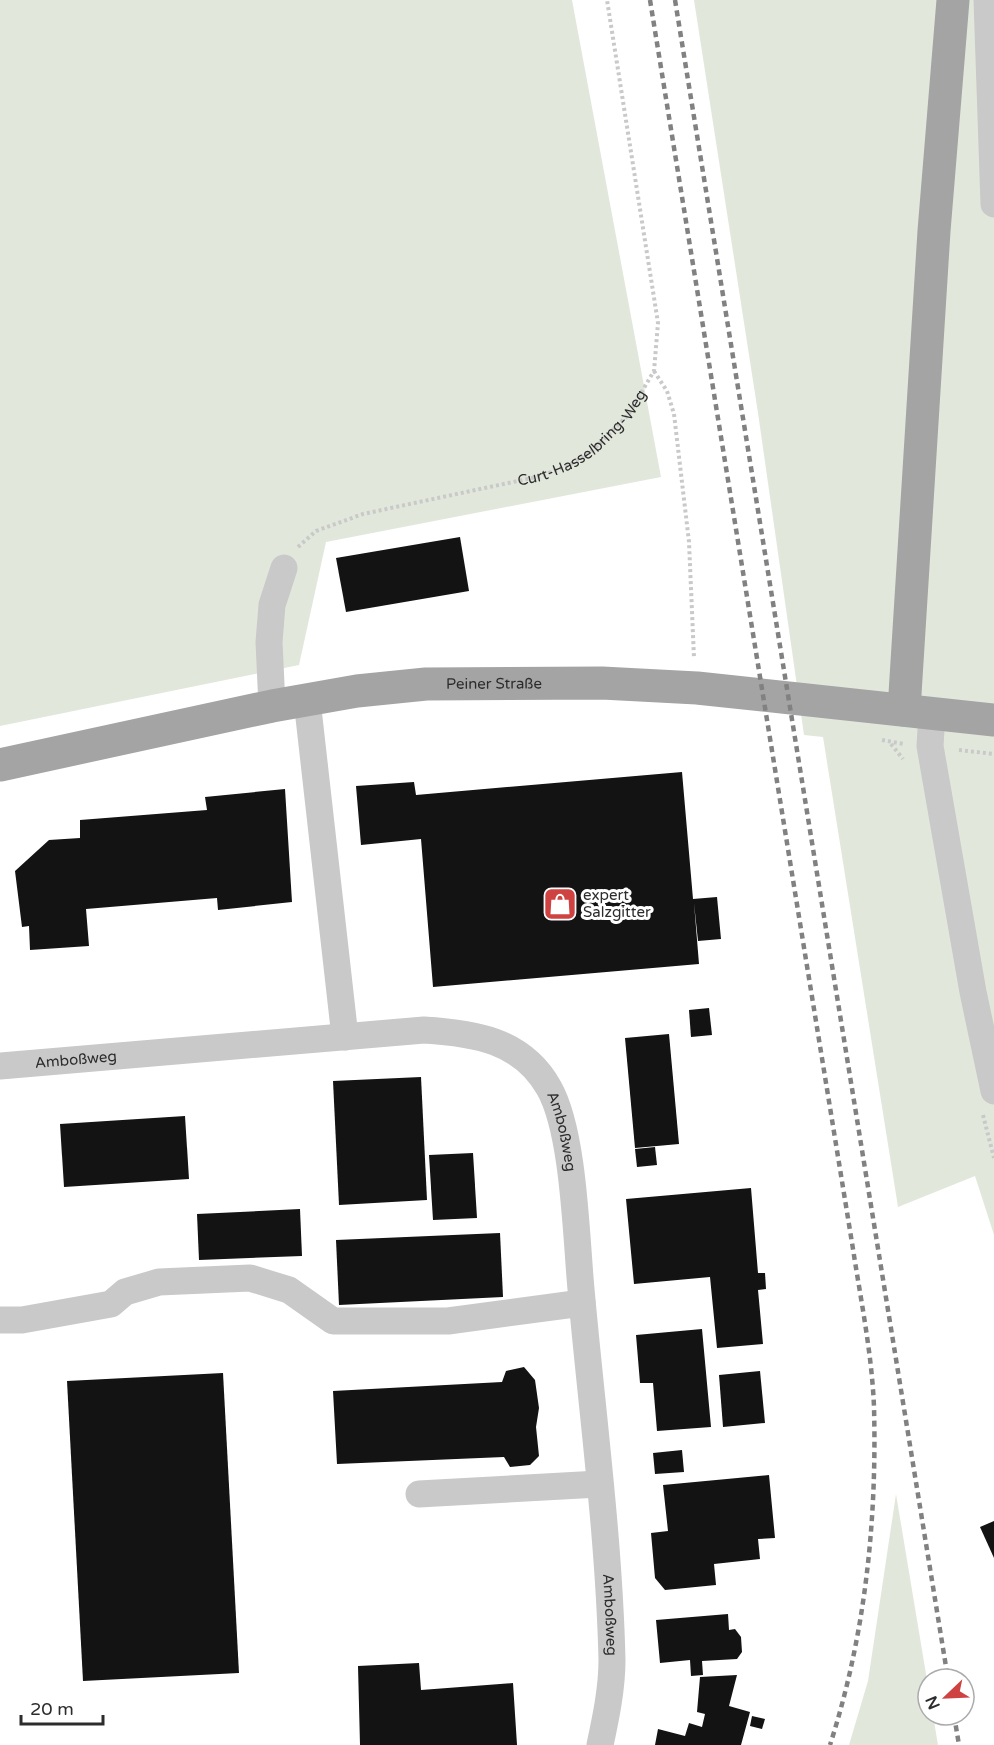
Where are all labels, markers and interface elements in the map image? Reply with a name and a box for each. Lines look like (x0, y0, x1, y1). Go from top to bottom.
street label: Curt-Hasselbring-Weg (516, 386, 650, 490)
street label: Peiner Straße (446, 674, 542, 693)
shop icon: expert Salzgitter (542, 886, 578, 922)
place label: expert Salzgitter (583, 886, 651, 921)
street label: Amboßweg (34, 1047, 117, 1072)
street label: Amboßweg (543, 1088, 580, 1173)
street label: Amboßweg (599, 1573, 621, 1656)
north arrow (916, 1667, 976, 1727)
scale bar (21, 1688, 104, 1726)
text: N (921, 1693, 945, 1712)
text: 20 m (30, 1698, 74, 1720)

